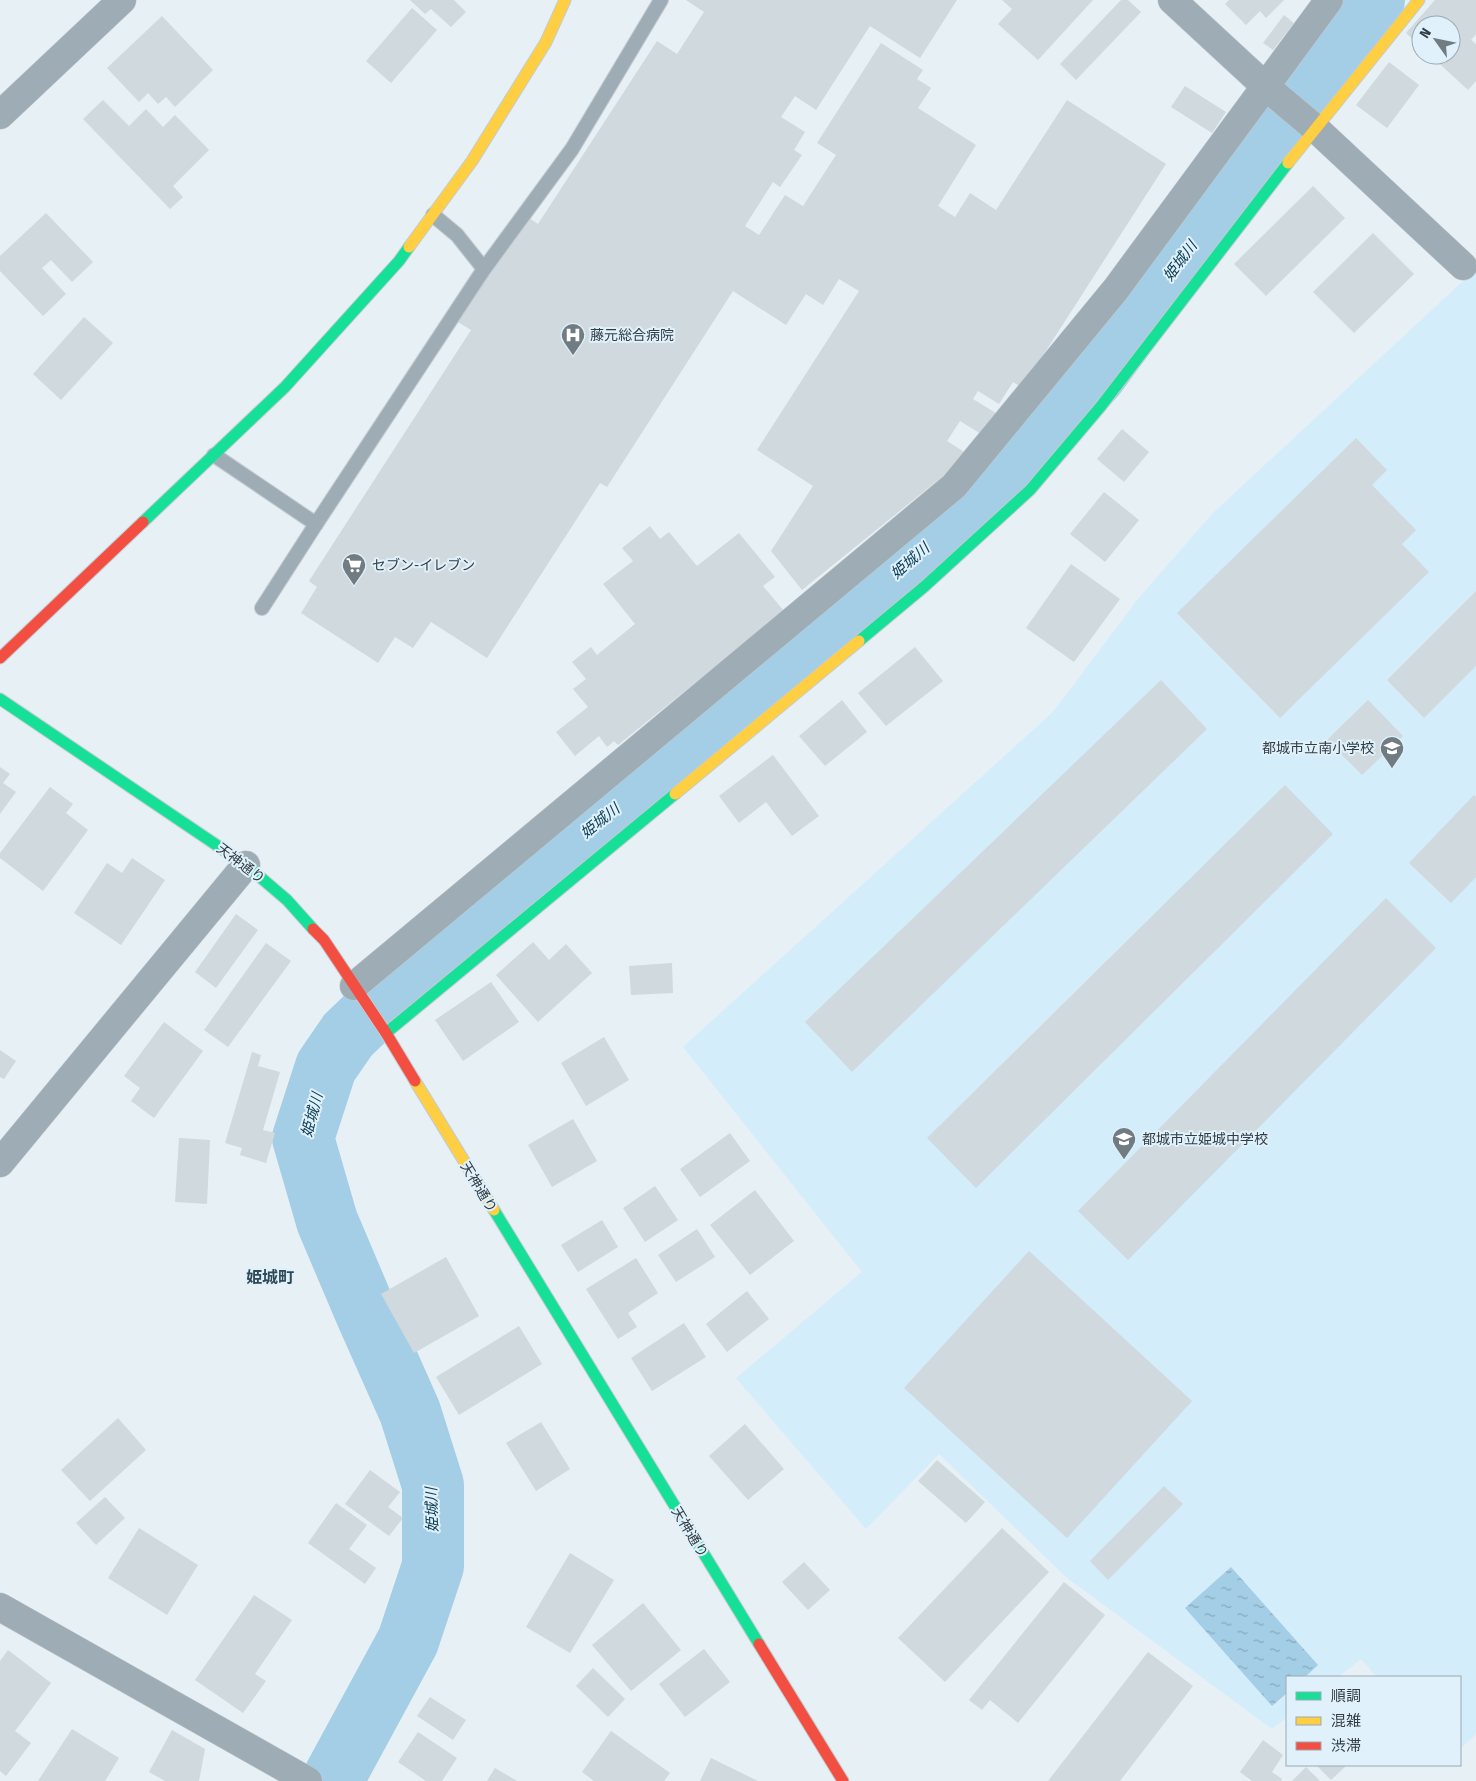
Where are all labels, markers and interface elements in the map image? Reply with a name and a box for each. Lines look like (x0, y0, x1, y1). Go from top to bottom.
north arrow (1411, 15, 1461, 65)
text: N (1416, 25, 1435, 41)
water label: 姫城川 (1159, 236, 1202, 284)
hospital icon: 藤元総合病院 (560, 322, 586, 356)
place label: 藤元総合病院 (590, 327, 674, 344)
water label: 姫城川 (887, 538, 934, 583)
supermarket icon: セブン-イレブン (341, 552, 367, 586)
place label: セブン-イレブン (372, 557, 475, 574)
school or university icon: 都城市立南小学校 (1379, 735, 1405, 769)
place label: 都城市立南小学校 (1262, 740, 1374, 757)
water label: 姫城川 (577, 799, 625, 842)
street label: 天神通り (213, 840, 268, 887)
water label: 姫城川 (297, 1089, 327, 1139)
school or university icon: 都城市立姫城中学校 (1111, 1126, 1137, 1160)
place label: 都城市立姫城中学校 (1142, 1131, 1268, 1148)
street label: 天神通り (457, 1159, 500, 1216)
district label: 姫城町 (246, 1268, 294, 1287)
water label: 姫城川 (422, 1485, 442, 1533)
street label: 天神通り (668, 1504, 711, 1561)
legend (1286, 1676, 1461, 1766)
text: 順調 (1331, 1687, 1361, 1705)
text: 混雑 (1331, 1712, 1361, 1730)
text: 渋滞 (1331, 1737, 1361, 1755)

